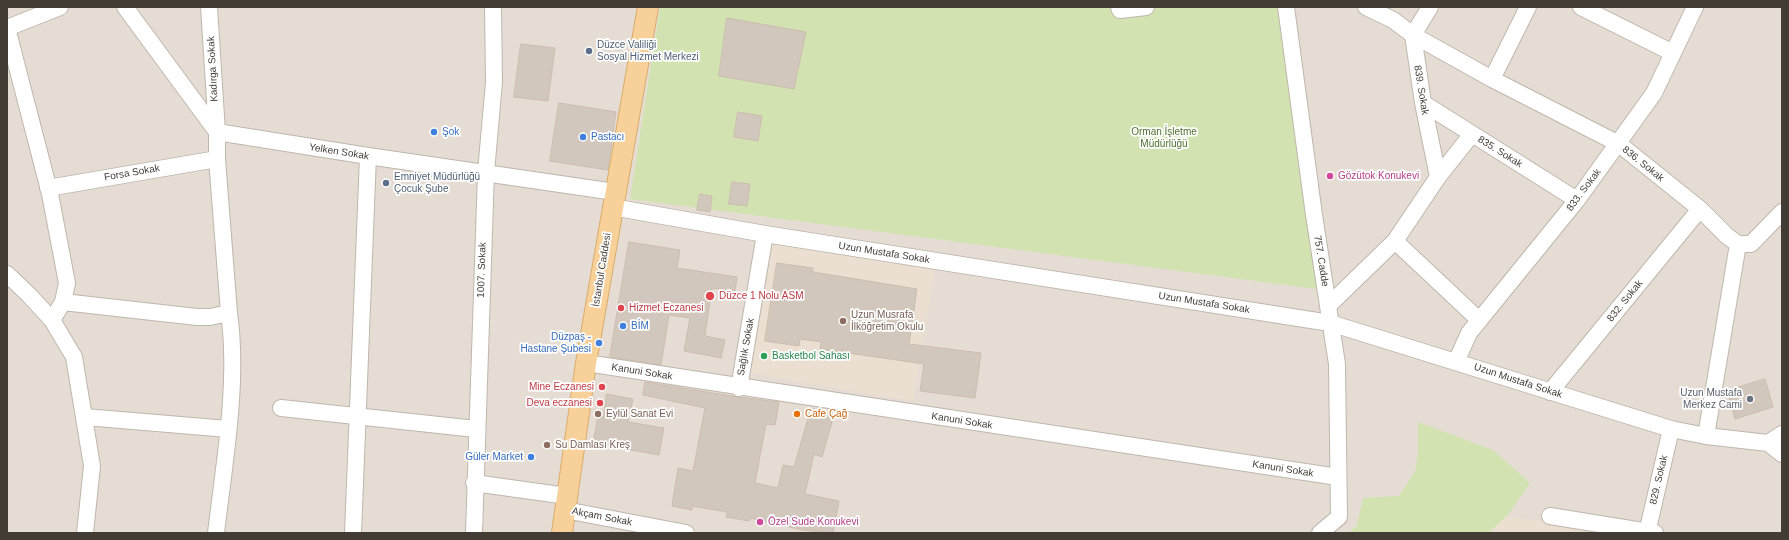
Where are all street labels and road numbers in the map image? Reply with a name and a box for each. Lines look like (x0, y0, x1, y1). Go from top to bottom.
street label: Kadırga Sokak (205, 36, 221, 102)
street label: 839. Sokak (1411, 64, 1431, 116)
street label: 835. Sokak (1476, 134, 1524, 170)
street label: Yelken Sokak (308, 141, 370, 163)
street label: 836. Sokak (1620, 144, 1666, 184)
street label: Forsa Sokak (103, 162, 161, 184)
street label: 833. Sokak (1564, 166, 1604, 214)
street label: İstanbul Caddesi (590, 232, 614, 308)
street label: 757. Cadde (1311, 235, 1331, 287)
street label: Uzun Mustafa Sokak (837, 240, 931, 266)
street label: 1007. Sokak (475, 242, 489, 298)
street label: 832. Sokak (1605, 278, 1645, 324)
street label: Uzun Mustafa Sokak (1157, 290, 1251, 316)
street label: Sağlık Sokak (735, 317, 757, 377)
street label: Kanuni Sokak (611, 361, 673, 383)
street label: Uzun Mustafa Sokak (1472, 361, 1564, 401)
street label: Kanuni Sokak (931, 410, 993, 432)
street label: 829. Sokak (1648, 454, 1670, 506)
street label: Kanuni Sokak (1252, 458, 1314, 480)
street label: Akçam Sokak (571, 505, 633, 529)

